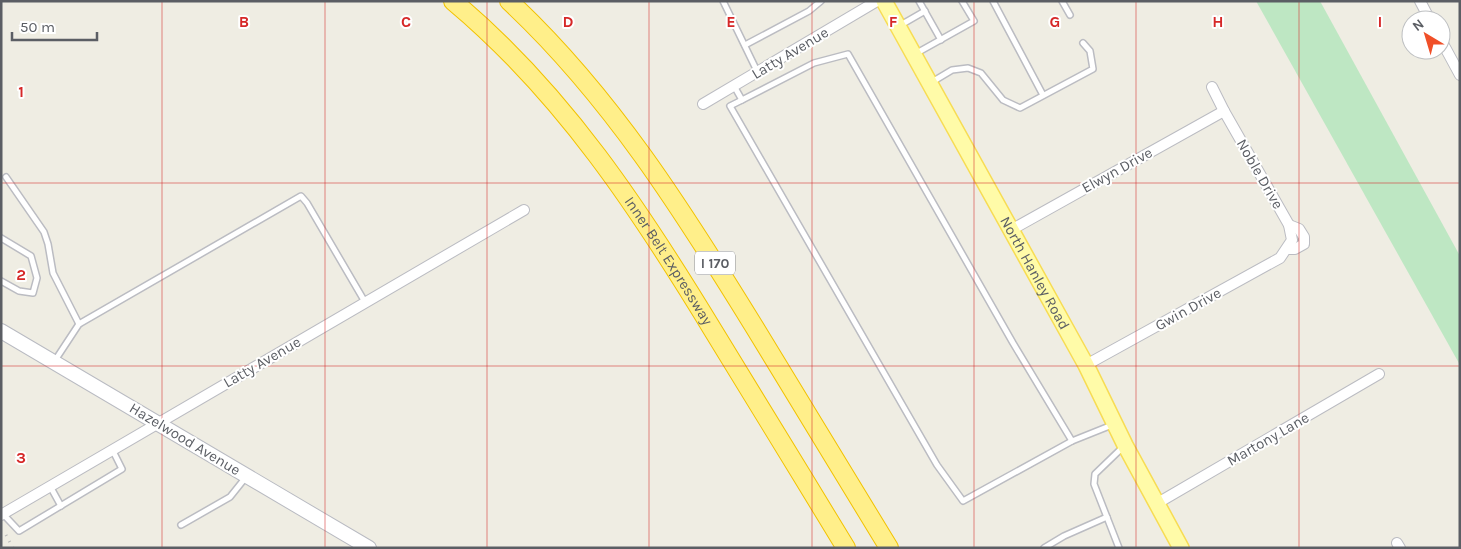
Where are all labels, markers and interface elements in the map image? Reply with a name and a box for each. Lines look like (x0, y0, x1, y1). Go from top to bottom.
scale bar (12, 10, 98, 42)
north arrow (1401, 10, 1451, 60)
text: B (239, 12, 249, 31)
text: C (401, 12, 411, 31)
text: D (563, 12, 574, 31)
text: E (726, 12, 736, 31)
text: F (889, 12, 898, 31)
text: G (1050, 12, 1060, 31)
text: H (1212, 12, 1224, 31)
text: I (1378, 12, 1382, 31)
text: N (1409, 15, 1427, 35)
text: 50 m (20, 18, 55, 36)
street label: Latty Avenue (748, 23, 832, 83)
text: 1 (18, 82, 24, 101)
street label: Noble Drive (1233, 136, 1287, 212)
street label: Elwyn Drive (1078, 143, 1156, 197)
street label: Inner Belt Expressway (621, 193, 717, 328)
street label: North Hanley Road (996, 213, 1073, 333)
road number: I 170 (695, 252, 735, 274)
text: 2 (16, 265, 26, 284)
street label: Gwin Drive (1152, 284, 1224, 334)
street label: Latty Avenue (220, 333, 304, 391)
street label: Hazelwood Avenue (126, 399, 244, 479)
street label: Martony Lane (1224, 408, 1312, 470)
text: 3 (16, 448, 26, 467)

